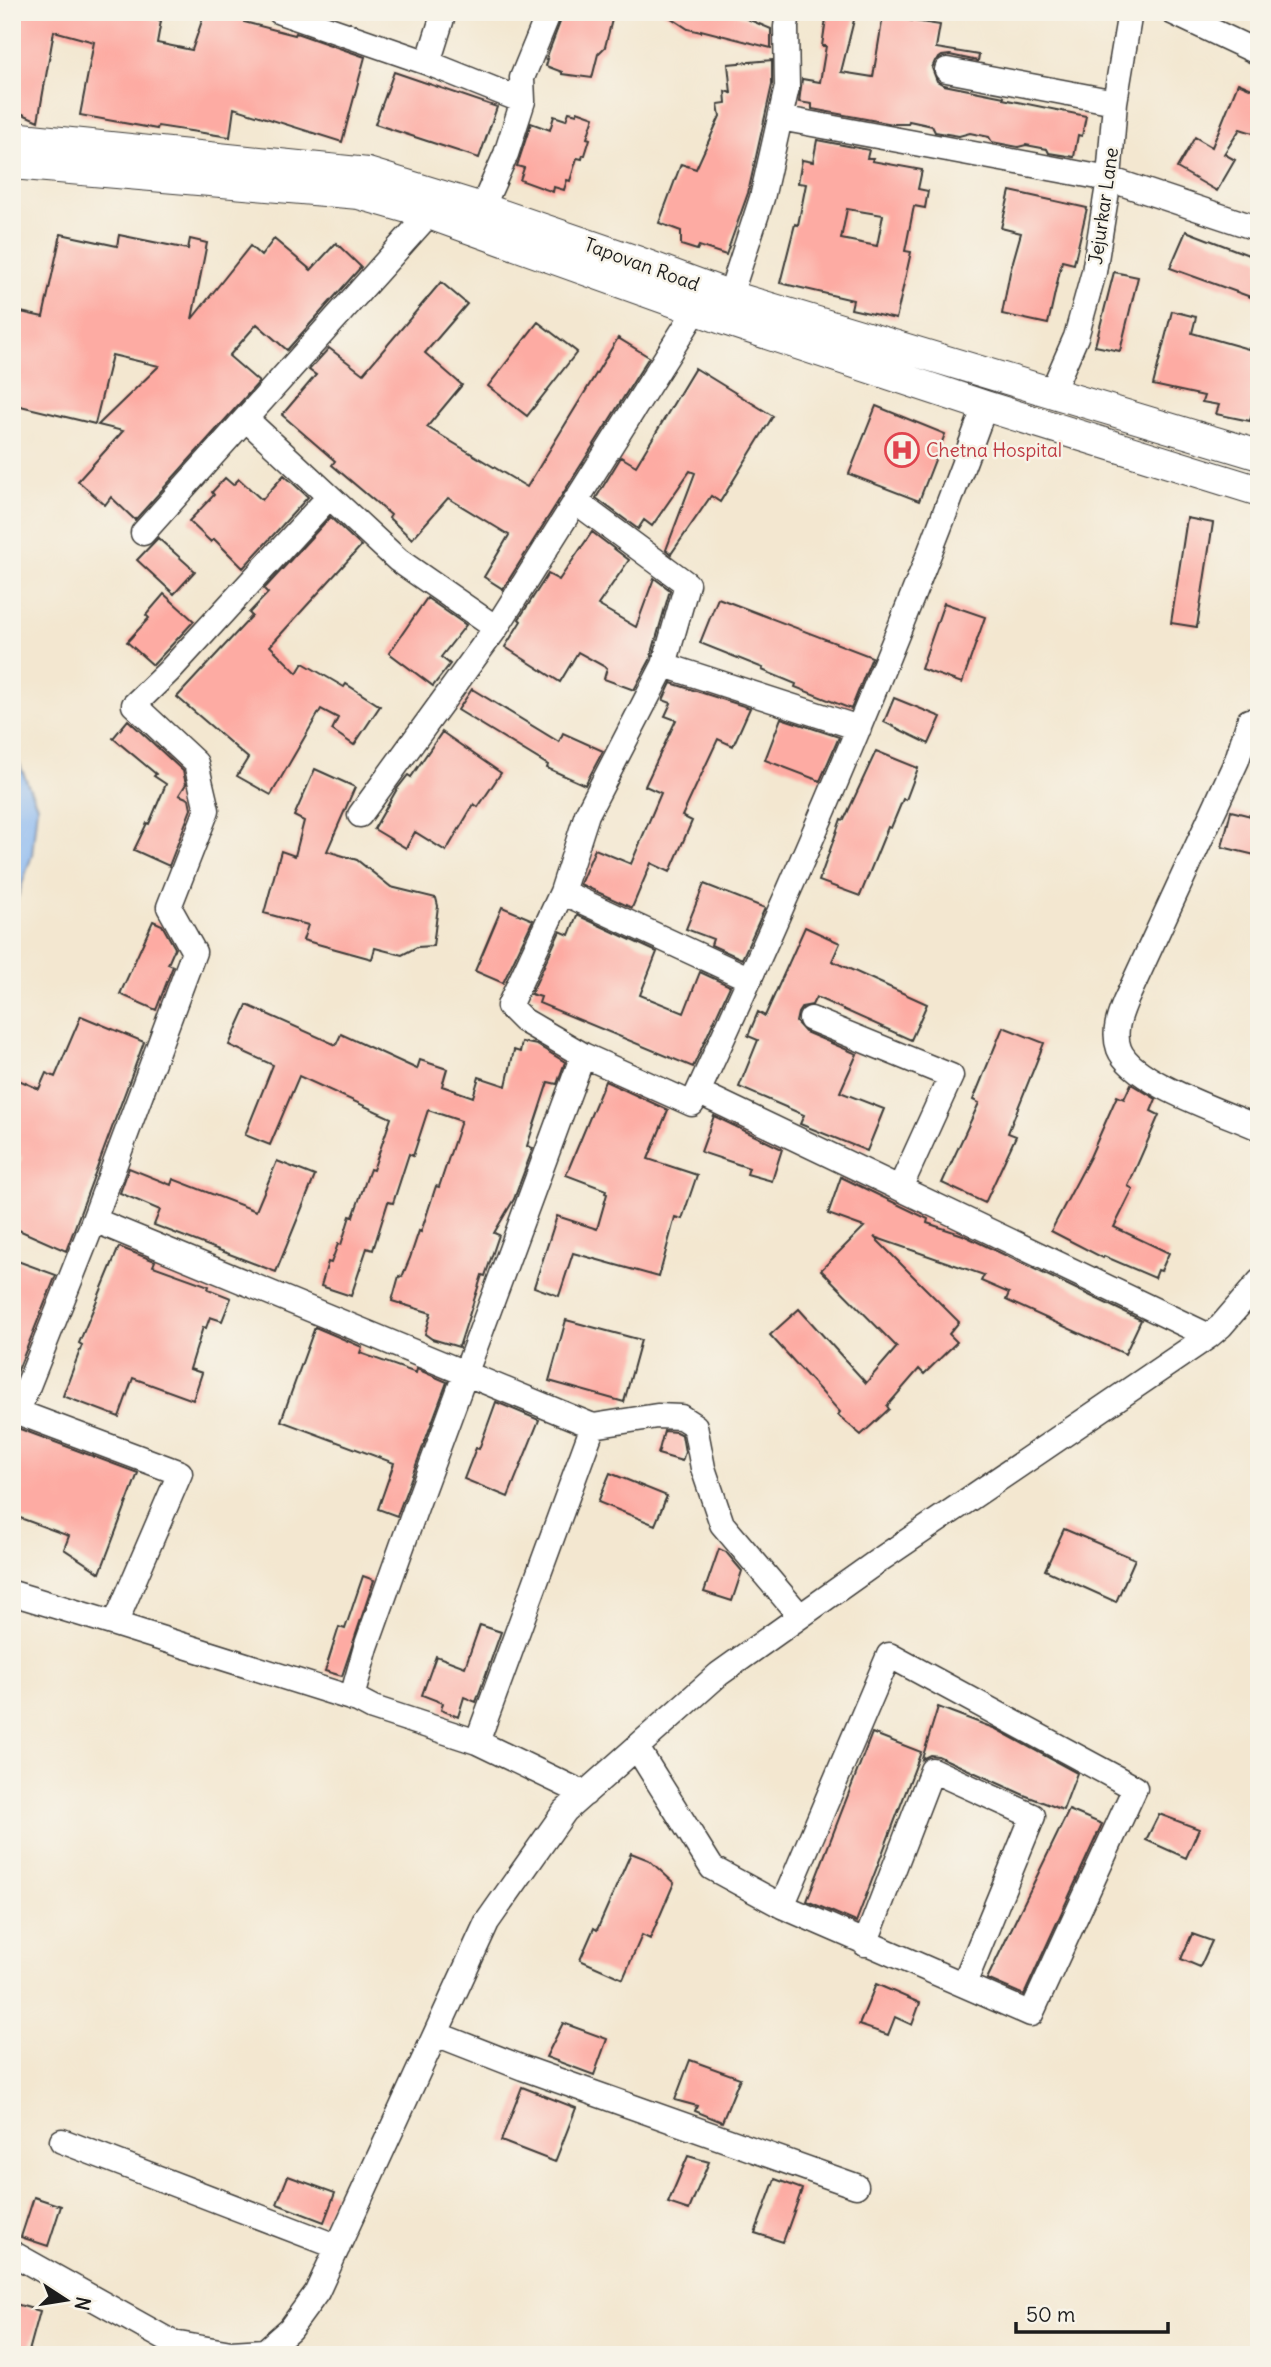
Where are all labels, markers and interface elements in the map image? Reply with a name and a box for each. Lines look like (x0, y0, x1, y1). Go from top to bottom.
street label: Jejurkar Lane (1083, 146, 1123, 266)
street label: Tapovan Road (581, 232, 703, 296)
hospital icon: Chetna Hospital (883, 431, 921, 469)
place label: Chetna Hospital (926, 438, 1062, 462)
north arrow (32, 2266, 102, 2336)
scale bar (1016, 2290, 1168, 2334)
text: N (70, 2295, 96, 2312)
text: 50 m (1026, 2301, 1075, 2328)

